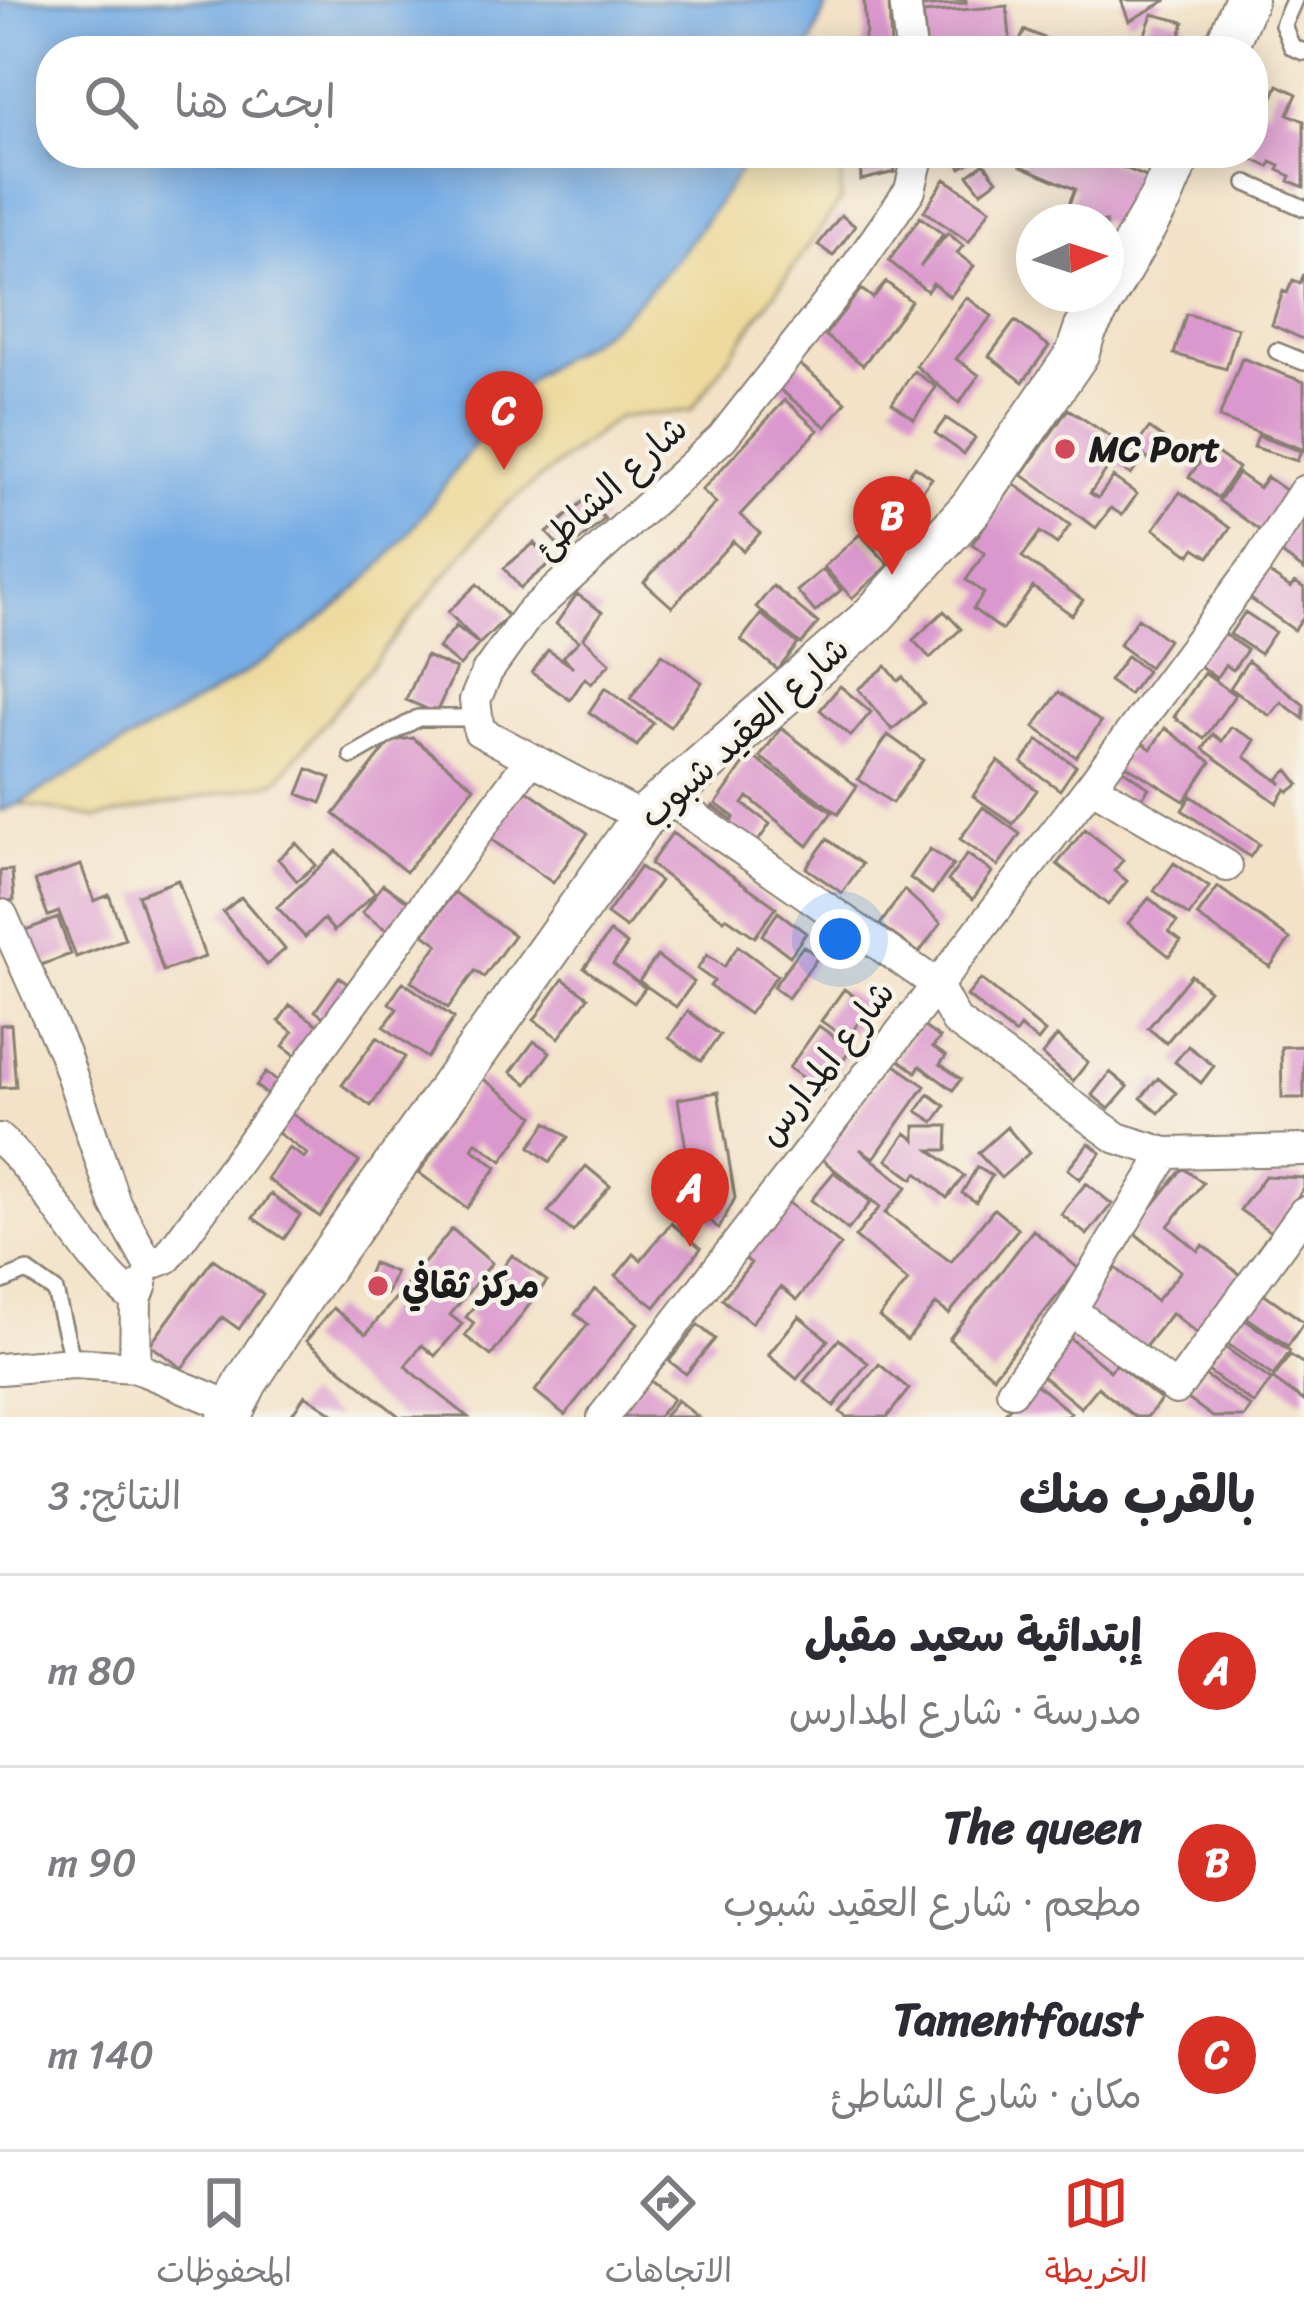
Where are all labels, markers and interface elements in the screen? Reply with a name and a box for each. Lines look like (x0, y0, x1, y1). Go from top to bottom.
search box (36, 36, 1268, 168)
text: ابحث هنا (174, 62, 336, 142)
icon: search (78, 69, 144, 135)
north arrow (1016, 204, 1124, 312)
pin: C (465, 371, 543, 470)
street label: شارع الشاطئ (517, 399, 703, 575)
place label: MC Port (1088, 417, 1220, 481)
marker: MC Port (1052, 436, 1078, 462)
pin: B (853, 476, 931, 575)
street label: شارع العقيد شبوب (623, 619, 865, 845)
your location (810, 909, 870, 969)
street label: شارع المدارس (740, 965, 912, 1161)
pin: A (651, 1148, 729, 1247)
place label: مركز ثقافي (402, 1254, 540, 1318)
marker: مركز ثقافي (365, 1273, 391, 1299)
text: بالقرب منك (1019, 1450, 1256, 1540)
text: النتائج: 3 (48, 1461, 181, 1530)
text: إبتدائية سعيد مقبل (804, 1596, 1142, 1676)
text: 80 m (48, 1636, 136, 1705)
text: A (1204, 1636, 1230, 1705)
text: مدرسة · شارع المدارس (789, 1676, 1142, 1745)
text: The queen (943, 1788, 1142, 1868)
text: 90 m (48, 1828, 137, 1897)
text: B (1205, 1828, 1229, 1897)
text: مطعم · شارع العقيد شبوب (723, 1868, 1142, 1937)
text: Tamentfoust (893, 1980, 1142, 2060)
text: 140 m (48, 2020, 154, 2089)
text: C (1205, 2020, 1229, 2089)
text: مكان · شارع الشاطئ (830, 2060, 1142, 2129)
tab: المحفوظات (156, 2170, 292, 2300)
tab: الاتجاهات (605, 2170, 732, 2300)
tab: الخريطة (1045, 2170, 1148, 2300)

